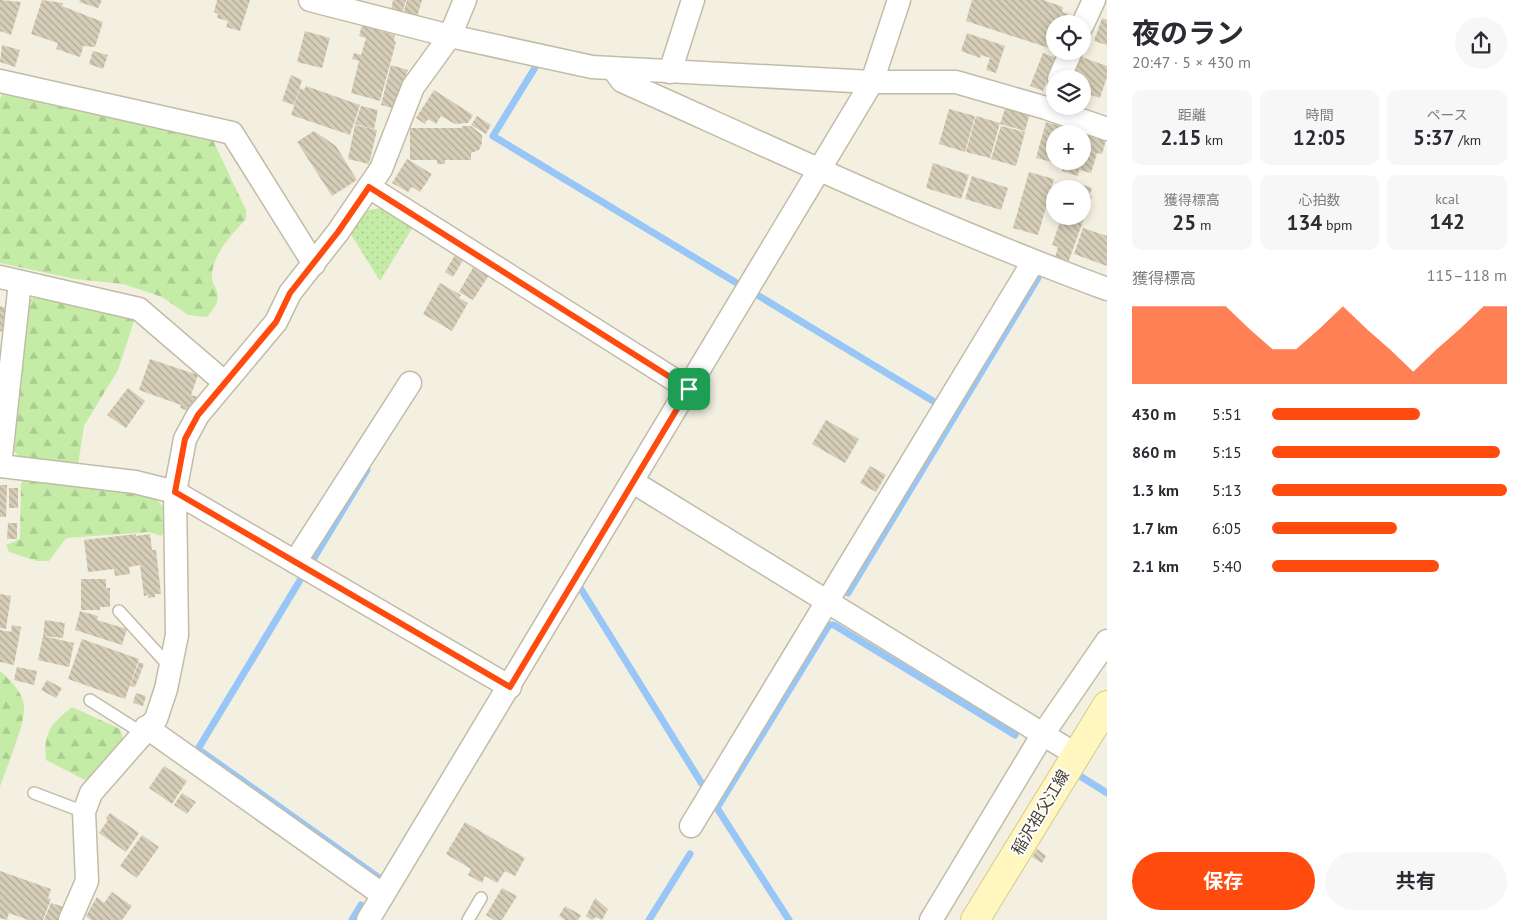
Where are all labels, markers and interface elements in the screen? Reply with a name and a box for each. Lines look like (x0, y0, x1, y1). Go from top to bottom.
text: 夜のラン (1132, 14, 1244, 51)
map controls (1046, 15, 1091, 225)
button: locate (1046, 15, 1091, 60)
button: share (1455, 17, 1507, 69)
text: 20:47 · 5 × 430 m (1132, 52, 1251, 72)
button: layers (1046, 70, 1091, 115)
text: 距離 (1178, 106, 1206, 124)
text: 時間 (1305, 106, 1333, 124)
text: ペース (1427, 106, 1468, 124)
text: 2.15 (1160, 124, 1201, 151)
text: 12:05 (1293, 124, 1346, 151)
text: 5:37 (1413, 124, 1454, 151)
button: + (1046, 125, 1091, 170)
text: km (1201, 131, 1223, 149)
text: /km (1454, 131, 1481, 149)
button: − (1046, 180, 1091, 225)
text: kcal (1435, 190, 1459, 208)
text: 獲得標高 (1164, 191, 1220, 209)
text: 心拍数 (1298, 191, 1340, 209)
text: 142 (1429, 208, 1465, 235)
text: 25 (1172, 209, 1196, 236)
text: 134 (1287, 209, 1322, 236)
text: m (1196, 216, 1211, 234)
text: bpm (1322, 216, 1352, 234)
text: 115–118 m (1427, 265, 1507, 285)
text: 獲得標高 (1132, 268, 1196, 288)
pin (668, 368, 710, 410)
icon: arrive (675, 375, 703, 403)
text: 430 m (1132, 404, 1176, 424)
text: 5:51 (1212, 404, 1242, 424)
text: 860 m (1132, 442, 1176, 462)
text: 5:15 (1212, 442, 1242, 462)
text: 1.3 km (1132, 480, 1179, 500)
text: 5:13 (1212, 480, 1242, 500)
text: 1.7 km (1132, 518, 1178, 538)
text: 6:05 (1212, 518, 1242, 538)
text: 2.1 km (1132, 556, 1179, 576)
text: 5:40 (1212, 556, 1242, 576)
street label: 稲沢祖父江線 (1007, 766, 1073, 858)
button: 保存 (1132, 852, 1315, 910)
button: 共有 (1325, 852, 1507, 910)

